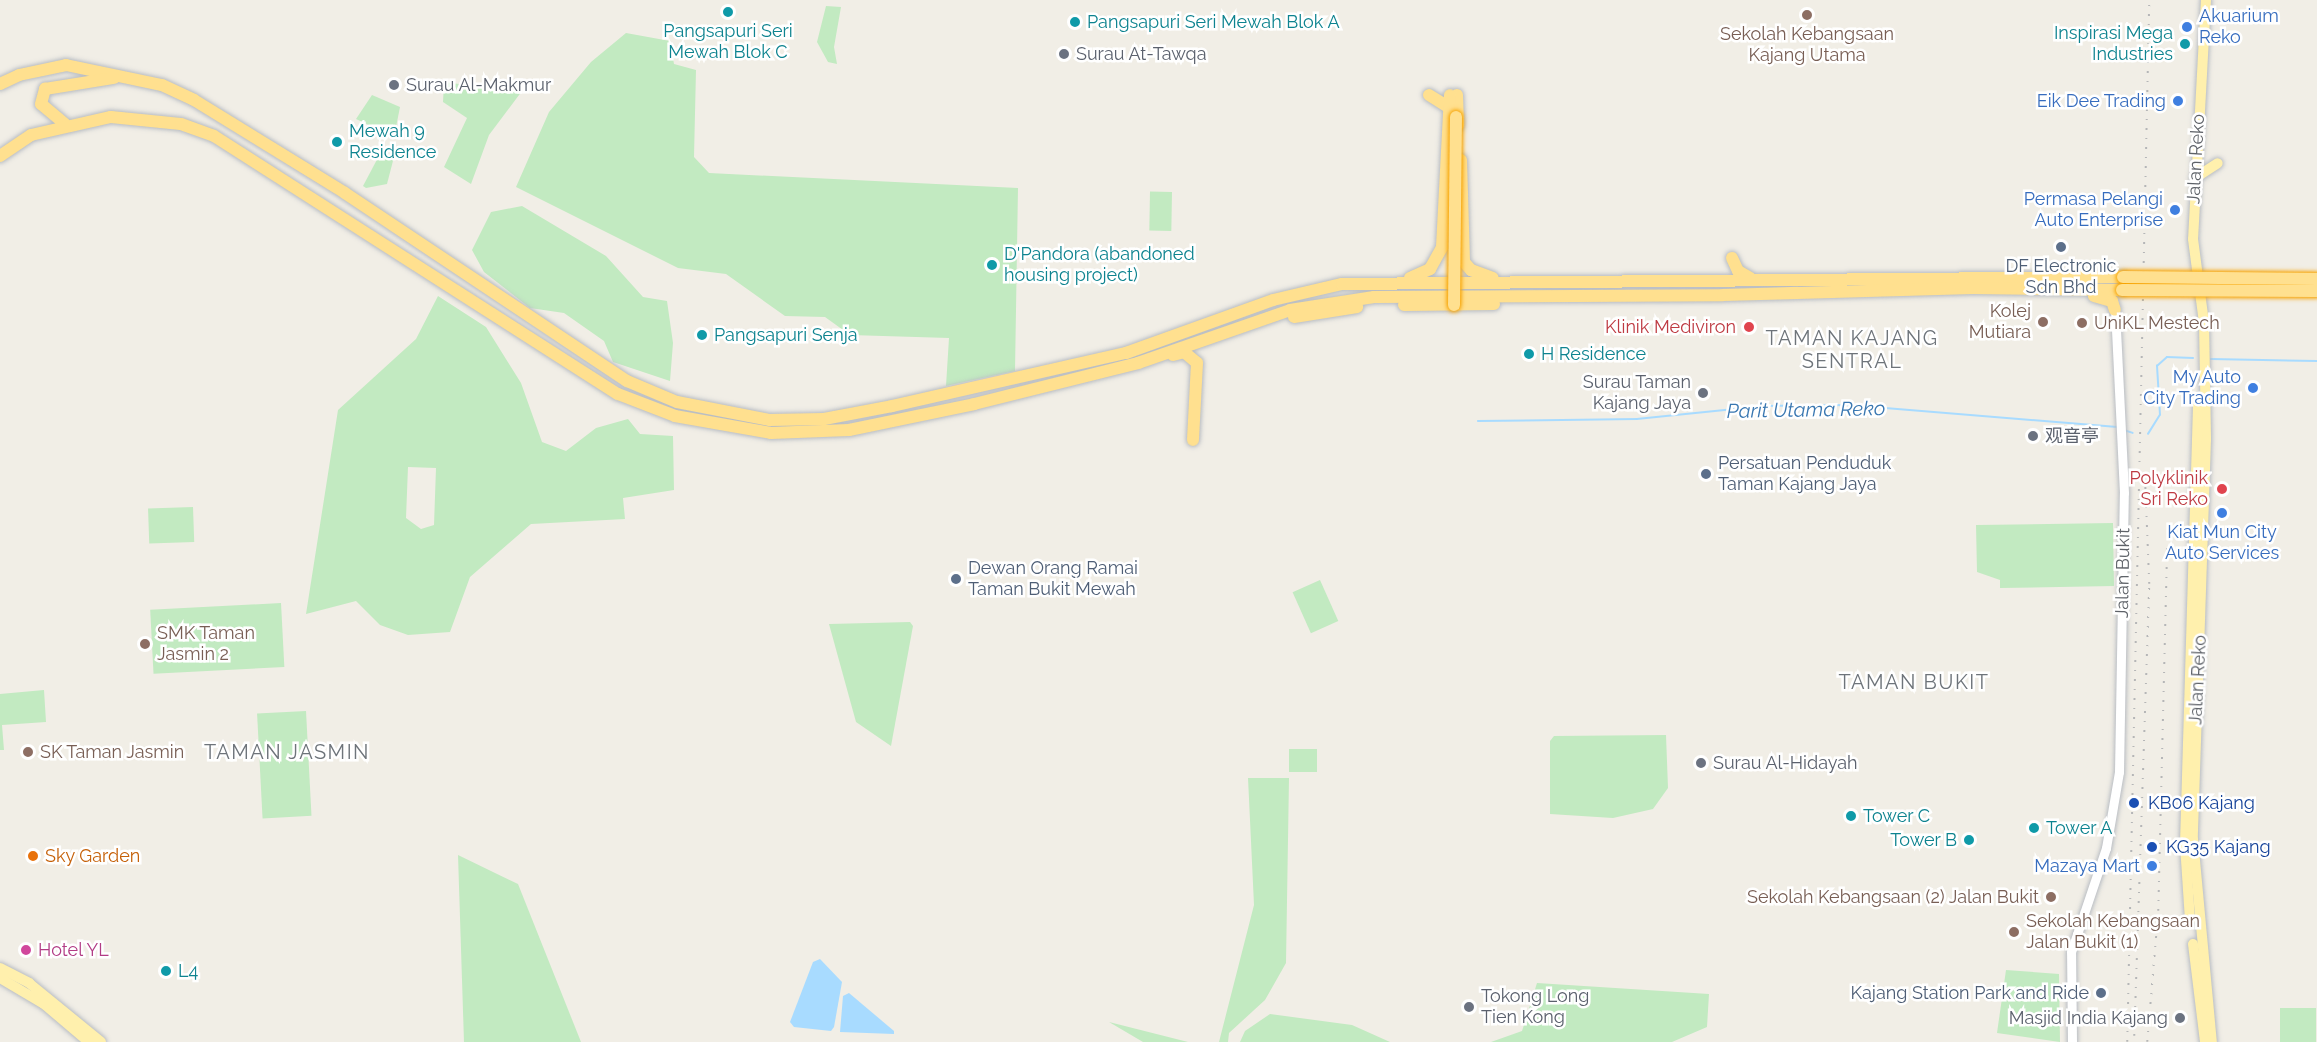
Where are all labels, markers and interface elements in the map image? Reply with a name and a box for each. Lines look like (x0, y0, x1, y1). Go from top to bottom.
marker: Pangsapuri Seri Mewah Blok C (721, 5, 735, 19)
place label: Akuarium Reko (2199, 6, 2279, 48)
marker: Sekolah Kebangsaan Kajang Utama (1800, 8, 1814, 22)
place label: Pangsapuri Seri Mewah Blok A (1087, 11, 1340, 33)
marker: Pangsapuri Seri Mewah Blok A (1068, 15, 1082, 29)
marker: Akuarium Reko (2180, 20, 2194, 34)
place label: Pangsapuri Seri Mewah Blok C (663, 21, 793, 63)
place label: Inspirasi Mega Industries (2054, 23, 2173, 66)
place label: Sekolah Kebangsaan Kajang Utama (1720, 24, 1894, 66)
marker: Inspirasi Mega Industries (2178, 37, 2192, 51)
place label: Surau At-Tawqa (1076, 43, 1207, 65)
marker: Surau At-Tawqa (1057, 47, 1071, 61)
place label: Surau Al-Makmur (406, 74, 552, 96)
marker: Surau Al-Makmur (387, 78, 401, 92)
place label: Eik Dee Trading (2036, 90, 2166, 112)
marker: Eik Dee Trading (2171, 94, 2185, 108)
street label: Jalan Reko (2183, 114, 2209, 204)
place label: Mewah 9 Residence (349, 121, 436, 164)
marker: Mewah 9 Residence (330, 135, 344, 149)
place label: Permasa Pelangi Auto Enterprise (2024, 189, 2163, 232)
marker: Permasa Pelangi Auto Enterprise (2168, 203, 2182, 217)
marker: DF Electronic Sdn Bhd (2054, 240, 2068, 254)
place label: D'Pandora (abandoned housing project) (1004, 244, 1195, 286)
place label: DF Electronic Sdn Bhd (2005, 256, 2117, 298)
marker: D'Pandora (abandoned housing project) (985, 258, 999, 272)
place label: Kolej Mutiara (1969, 301, 2031, 344)
place label: UniKL Mestech (2094, 312, 2220, 334)
marker: Kolej Mutiara (2036, 315, 2050, 329)
place label: Klinik Mediviron (1605, 316, 1736, 338)
marker: UniKL Mestech (2075, 316, 2089, 330)
marker: Klinik Mediviron (1740, 318, 1758, 336)
place label: Pangsapuri Senja (714, 324, 858, 346)
district label: TAMAN KAJANG SENTRAL (1766, 326, 1938, 373)
marker: Pangsapuri Senja (695, 328, 709, 342)
place label: H Residence (1541, 343, 1646, 365)
marker: H Residence (1522, 347, 1536, 361)
place label: My Auto City Trading (2142, 367, 2241, 410)
place label: Surau Taman Kajang Jaya (1582, 372, 1691, 415)
marker: My Auto City Trading (2246, 381, 2260, 395)
marker: Surau Taman Kajang Jaya (1696, 386, 1710, 400)
water label: Parit Utama Reko (1727, 397, 1885, 423)
place label: 观音亭 (2045, 425, 2099, 447)
marker: 观音亭 (2026, 429, 2040, 443)
place label: Persatuan Penduduk Taman Kajang Jaya (1718, 453, 1891, 496)
marker: Persatuan Penduduk Taman Kajang Jaya (1699, 467, 1713, 481)
place label: Polyklinik Sri Reko (2130, 468, 2208, 510)
marker: Polyklinik Sri Reko (2213, 480, 2231, 498)
marker: Kiat Mun City Auto Services (2215, 506, 2229, 520)
place label: Kiat Mun City Auto Services (2165, 522, 2279, 564)
street label: Jalan Bukit (2111, 528, 2135, 618)
place label: Dewan Orang Ramai Taman Bukit Mewah (968, 558, 1138, 600)
marker: Dewan Orang Ramai Taman Bukit Mewah (949, 572, 963, 586)
place label: SMK Taman Jasmin 2 (157, 623, 256, 666)
street label: Jalan Reko (2185, 635, 2211, 725)
marker: SMK Taman Jasmin 2 (138, 637, 152, 651)
district label: TAMAN BUKIT (1839, 670, 1989, 694)
district label: TAMAN JASMIN (204, 740, 370, 764)
place label: SK Taman Jasmin (40, 741, 185, 763)
marker: SK Taman Jasmin (21, 745, 35, 759)
place label: Surau Al-Hidayah (1713, 752, 1858, 774)
marker: Surau Al-Hidayah (1694, 756, 1708, 770)
place label: KB06 Kajang (2148, 792, 2255, 814)
marker: KB06 Kajang (2125, 794, 2143, 812)
place label: Tower C (1863, 805, 1930, 827)
marker: Tower C (1844, 809, 1858, 823)
place label: Tower A (2046, 817, 2113, 839)
marker: Tower A (2027, 821, 2041, 835)
place label: Tower B (1890, 829, 1957, 851)
marker: Tower B (1962, 833, 1976, 847)
place label: KG35 Kajang (2166, 836, 2271, 858)
marker: KG35 Kajang (2143, 838, 2161, 856)
place label: Sky Garden (45, 845, 141, 867)
marker: Sky Garden (26, 849, 40, 863)
place label: Mazaya Mart (2034, 855, 2140, 877)
marker: Mazaya Mart (2145, 859, 2159, 873)
place label: Sekolah Kebangsaan (2) Jalan Bukit (1747, 886, 2039, 908)
marker: Sekolah Kebangsaan (2) Jalan Bukit (2044, 890, 2058, 904)
place label: Sekolah Kebangsaan Jalan Bukit (1) (2026, 911, 2200, 954)
marker: Sekolah Kebangsaan Jalan Bukit (1) (2007, 925, 2021, 939)
place label: Hotel YL (38, 939, 110, 961)
marker: Hotel YL (19, 943, 33, 957)
place label: L4 (178, 960, 198, 982)
marker: L4 (159, 964, 173, 978)
place label: Kajang Station Park and Ride (1850, 982, 2089, 1004)
place label: Tokong Long Tien Kong (1481, 986, 1589, 1028)
marker: Kajang Station Park and Ride (2094, 986, 2108, 1000)
marker: Tokong Long Tien Kong (1462, 1000, 1476, 1014)
place label: Masjid India Kajang (2009, 1007, 2168, 1029)
marker: Masjid India Kajang (2173, 1011, 2187, 1025)

